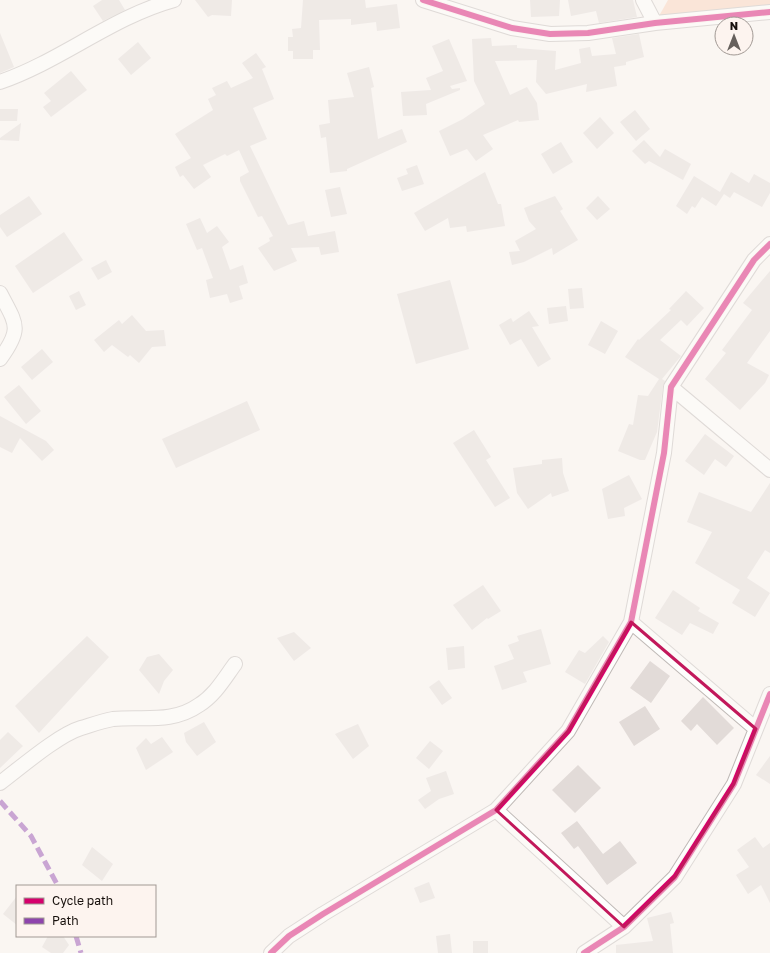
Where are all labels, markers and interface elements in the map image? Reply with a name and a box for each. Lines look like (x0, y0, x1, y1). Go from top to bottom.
north arrow (714, 16, 754, 56)
text: N (730, 19, 738, 32)
legend (16, 885, 156, 937)
text: Cycle path (52, 893, 113, 908)
text: Path (52, 913, 79, 928)

